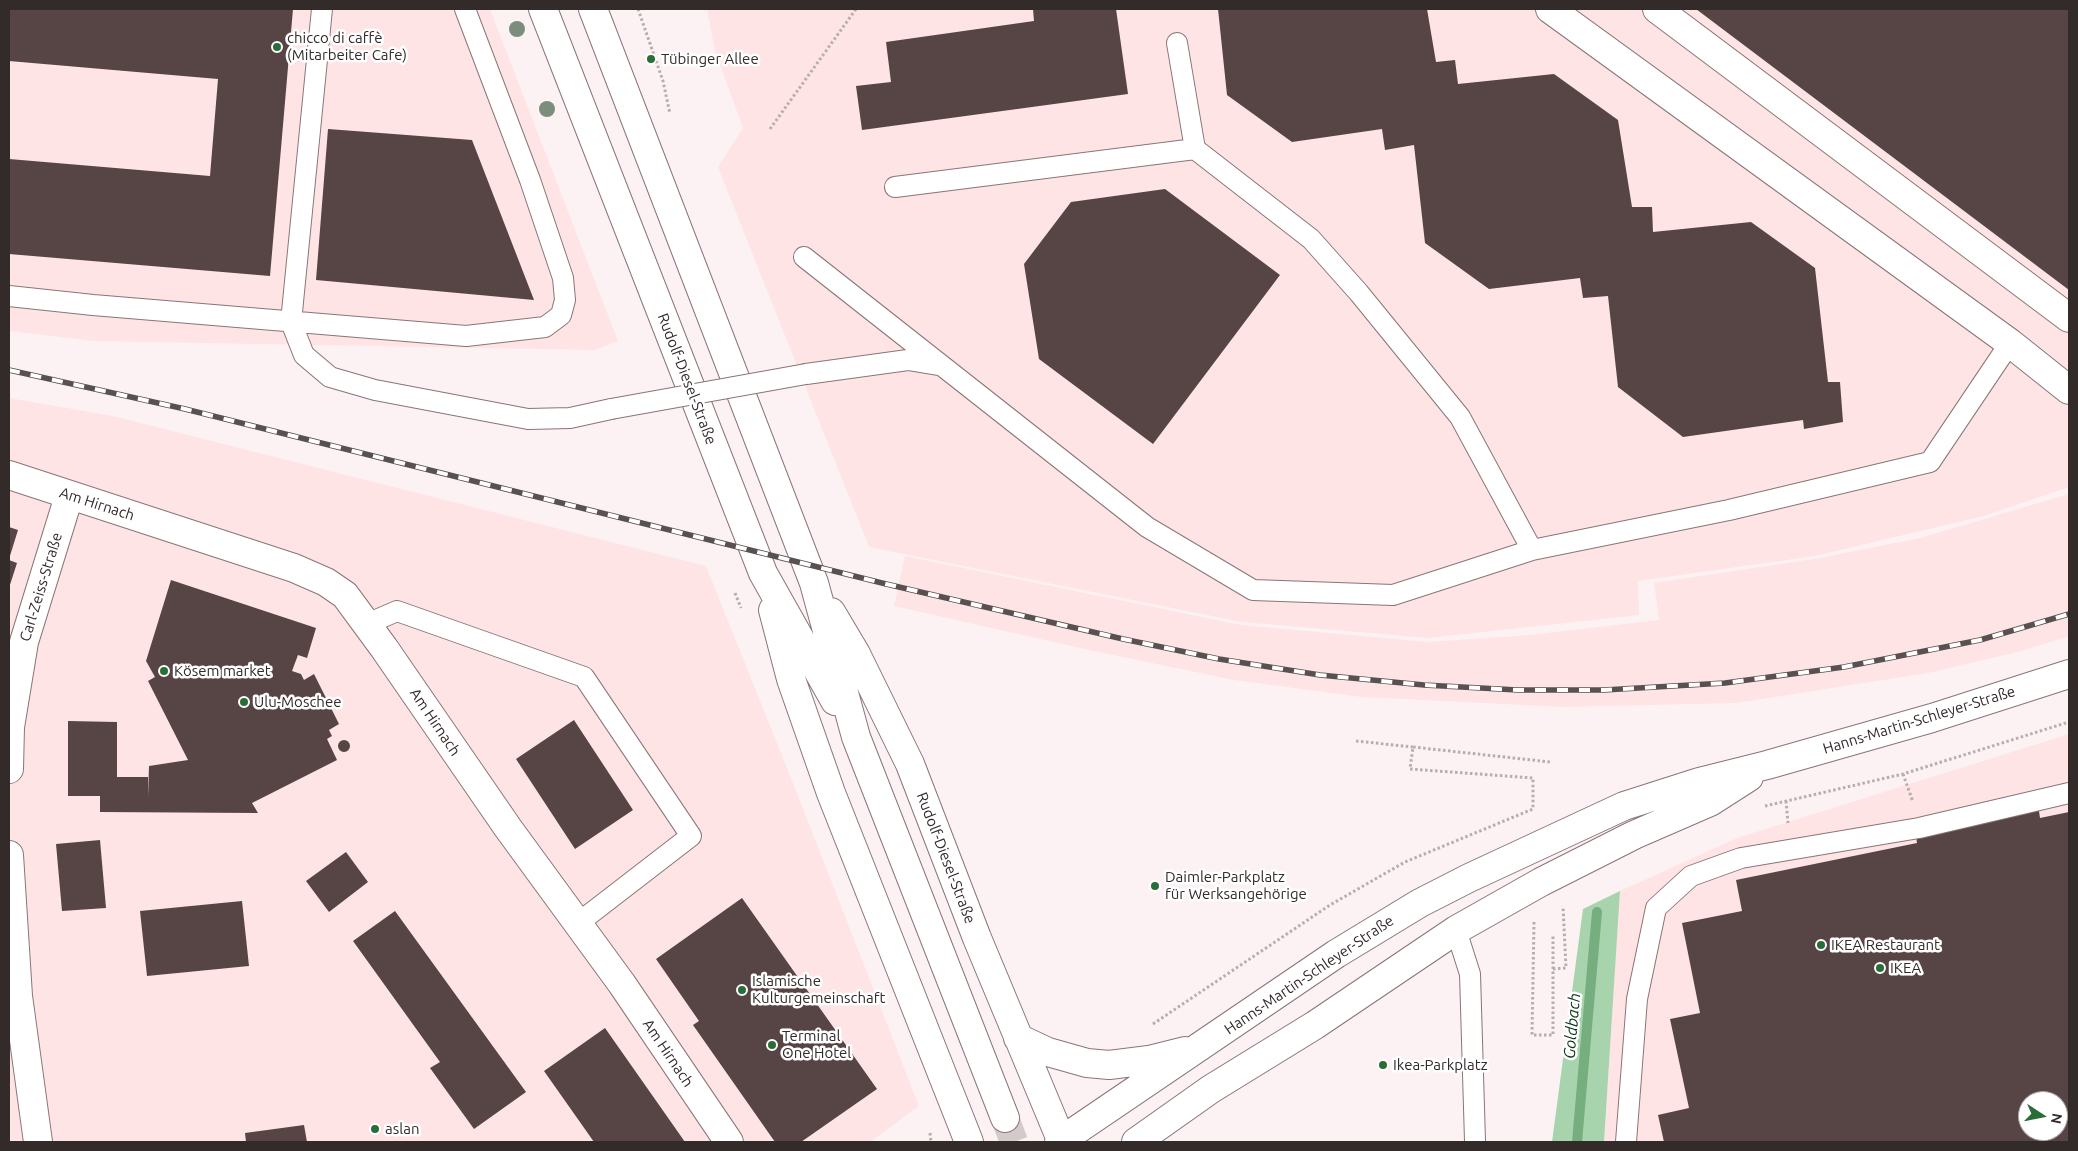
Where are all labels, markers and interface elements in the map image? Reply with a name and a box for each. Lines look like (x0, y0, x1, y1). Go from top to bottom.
place label: chicco di caffè (Mitarbeiter Cafe) (287, 29, 407, 64)
marker: chicco di caffè (Mitarbeiter Cafe) (271, 41, 283, 53)
place label: Tübinger Allee (661, 50, 759, 68)
marker: Tübinger Allee (645, 53, 657, 65)
street label: Rudolf-Diesel-Straße (654, 311, 720, 447)
street label: Am Hirnach (57, 483, 137, 525)
street label: Carl-Zeiss-Straße (16, 530, 66, 644)
place label: Kösem market (174, 662, 271, 680)
marker: Kösem market (158, 665, 170, 677)
street label: Hanns-Martin-Schleyer-Straße (1821, 682, 2017, 758)
street label: Am Hirnach (406, 685, 464, 759)
place label: Ulu-Moschee (254, 693, 341, 711)
marker: Ulu-Moschee (238, 696, 250, 708)
street label: Rudolf-Diesel-Straße (913, 790, 979, 926)
place label: Daimler-Parkplatz für Werksangehörige (1165, 868, 1307, 903)
marker: Daimler-Parkplatz für Werksangehörige (1149, 880, 1161, 892)
street label: Hanns-Martin-Schleyer-Straße (1221, 912, 1397, 1038)
place label: IKEA Restaurant (1831, 936, 1940, 954)
marker: IKEA Restaurant (1815, 939, 1827, 951)
place label: IKEA (1890, 959, 1921, 977)
marker: IKEA (1874, 962, 1886, 974)
place label: Islamische Kulturgemeinschaft (752, 972, 885, 1007)
marker: Islamische Kulturgemeinschaft (736, 984, 748, 996)
water label: Goldbach (1560, 992, 1584, 1060)
street label: Am Hirnach (639, 1016, 697, 1090)
place label: Terminal One Hotel (782, 1027, 851, 1062)
marker: Terminal One Hotel (766, 1039, 778, 1051)
place label: Ikea-Parkplatz (1393, 1056, 1488, 1074)
marker: Ikea-Parkplatz (1377, 1059, 1389, 1071)
north arrow (2018, 1091, 2068, 1141)
text: N (2048, 1112, 2066, 1125)
place label: aslan (385, 1120, 419, 1138)
marker: aslan (369, 1123, 381, 1135)

